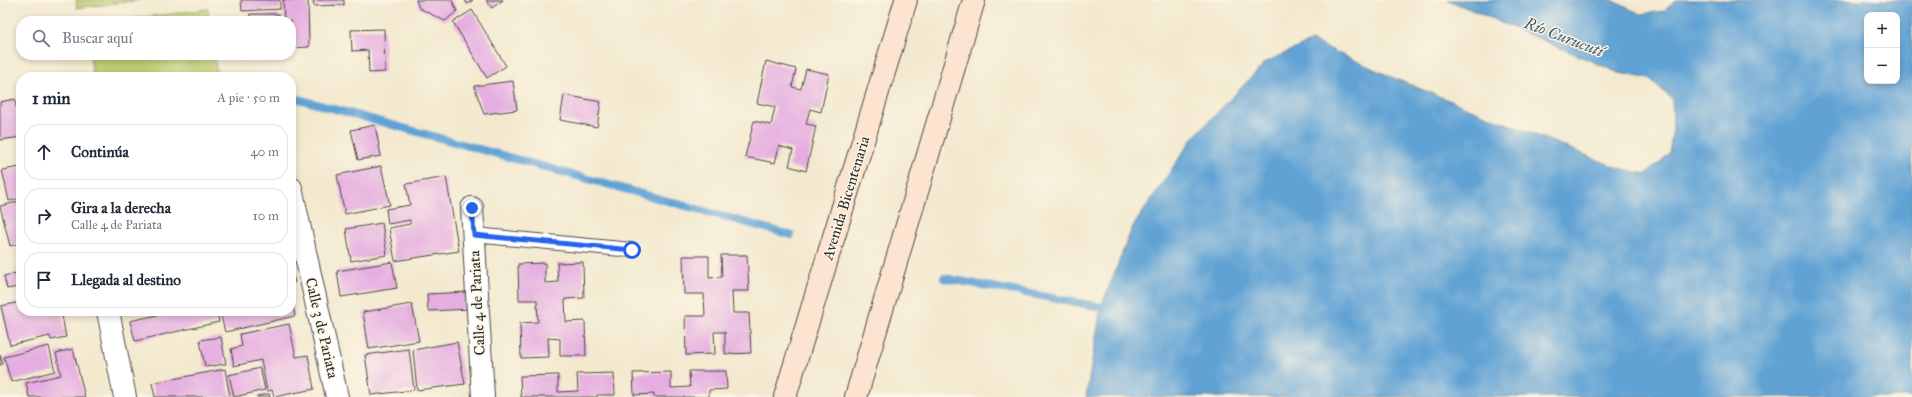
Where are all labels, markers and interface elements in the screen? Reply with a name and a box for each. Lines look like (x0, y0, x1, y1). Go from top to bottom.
map controls (1864, 12, 1900, 84)
button: + (1864, 12, 1900, 48)
water label: Río Curucutí (1521, 13, 1609, 62)
search box (16, 16, 296, 60)
icon: search (30, 27, 52, 49)
text: Buscar aquí (62, 29, 133, 47)
button: − (1864, 48, 1900, 84)
text: 1 min (32, 88, 71, 109)
text: A pie · 50 m (217, 90, 280, 106)
street label: Avenida Bicentenaria (818, 133, 874, 263)
icon: ahead (33, 141, 55, 163)
text: Continúa (71, 143, 129, 161)
text: 40 m (250, 144, 279, 160)
text: Gira a la derecha (71, 199, 171, 217)
route end (463, 199, 481, 217)
icon: right (33, 205, 55, 227)
text: 10 m (253, 208, 279, 224)
text: Calle 4 de Pariata (71, 217, 162, 233)
route start (623, 241, 641, 259)
street label: Calle 4 de Pariata (465, 249, 489, 356)
icon: arrive (33, 269, 55, 291)
text: Llegada al destino (71, 271, 181, 289)
street label: Calle 3 de Pariata (302, 276, 342, 381)

